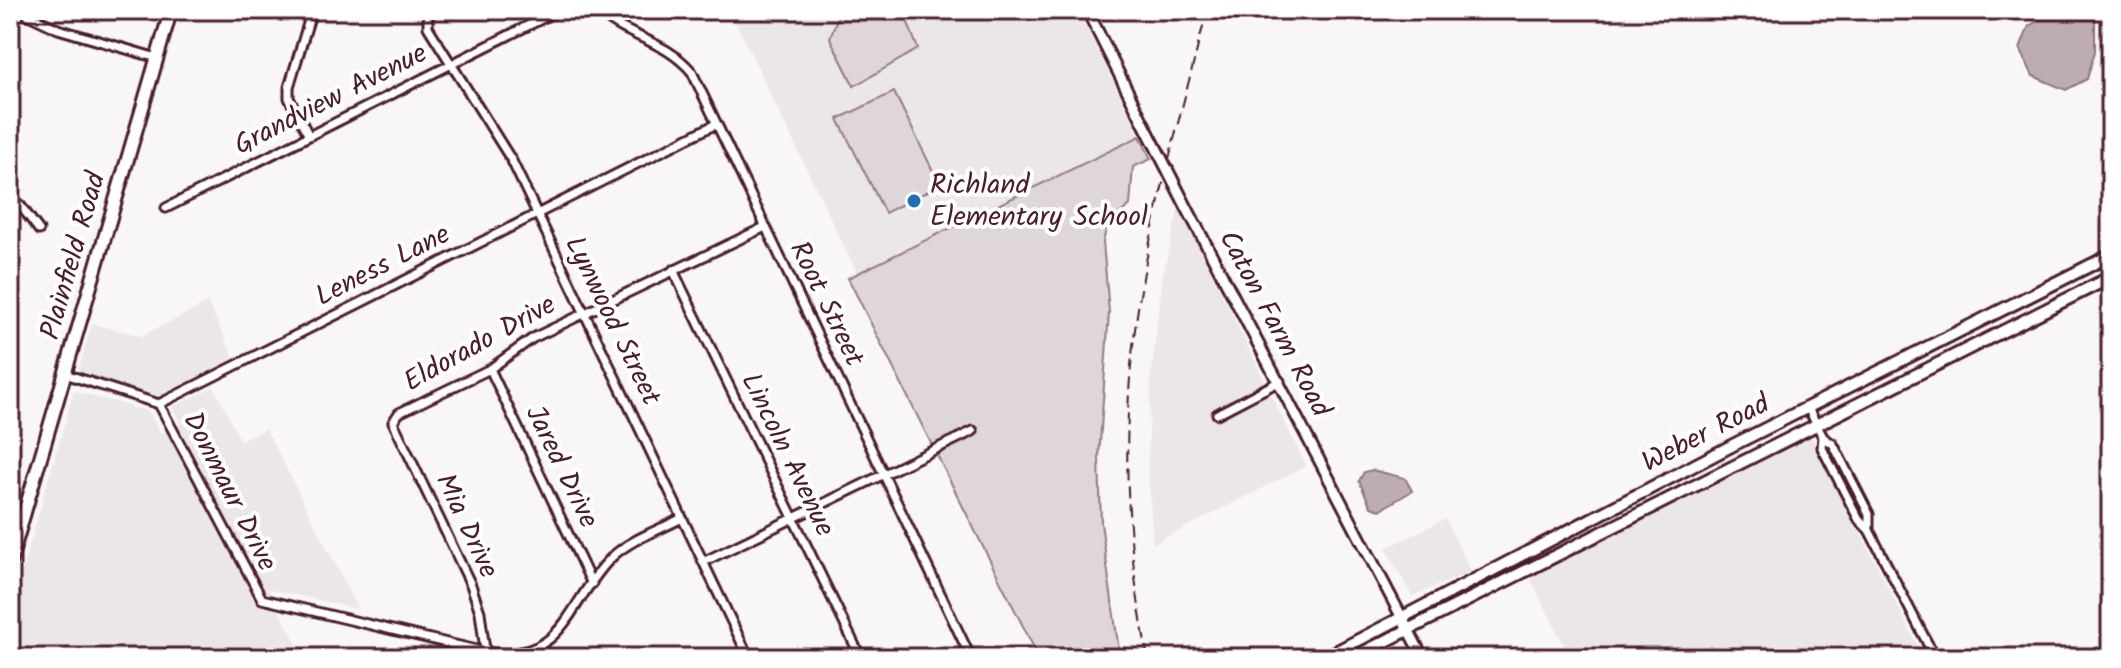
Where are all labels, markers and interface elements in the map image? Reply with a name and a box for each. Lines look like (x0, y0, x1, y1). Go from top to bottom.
street label: Grandview Avenue (226, 32, 436, 168)
place label: Richland Elementary School (930, 163, 1148, 240)
street label: Plainfield Road (29, 166, 120, 345)
marker: Richland Elementary School (905, 192, 923, 210)
street label: Leness Lane (308, 213, 459, 319)
street label: Caton Farm Road (1206, 222, 1343, 427)
street label: Lynwood Street (551, 229, 673, 414)
street label: Root Street (776, 234, 876, 375)
street label: Eldorado Drive (395, 283, 565, 405)
street label: Lincoln Avenue (728, 365, 846, 545)
street label: Weber Road (1634, 382, 1779, 485)
street label: Jared Drive (512, 398, 610, 536)
street label: Donmaur Drive (170, 405, 289, 580)
street label: Mia Drive (422, 466, 510, 586)

